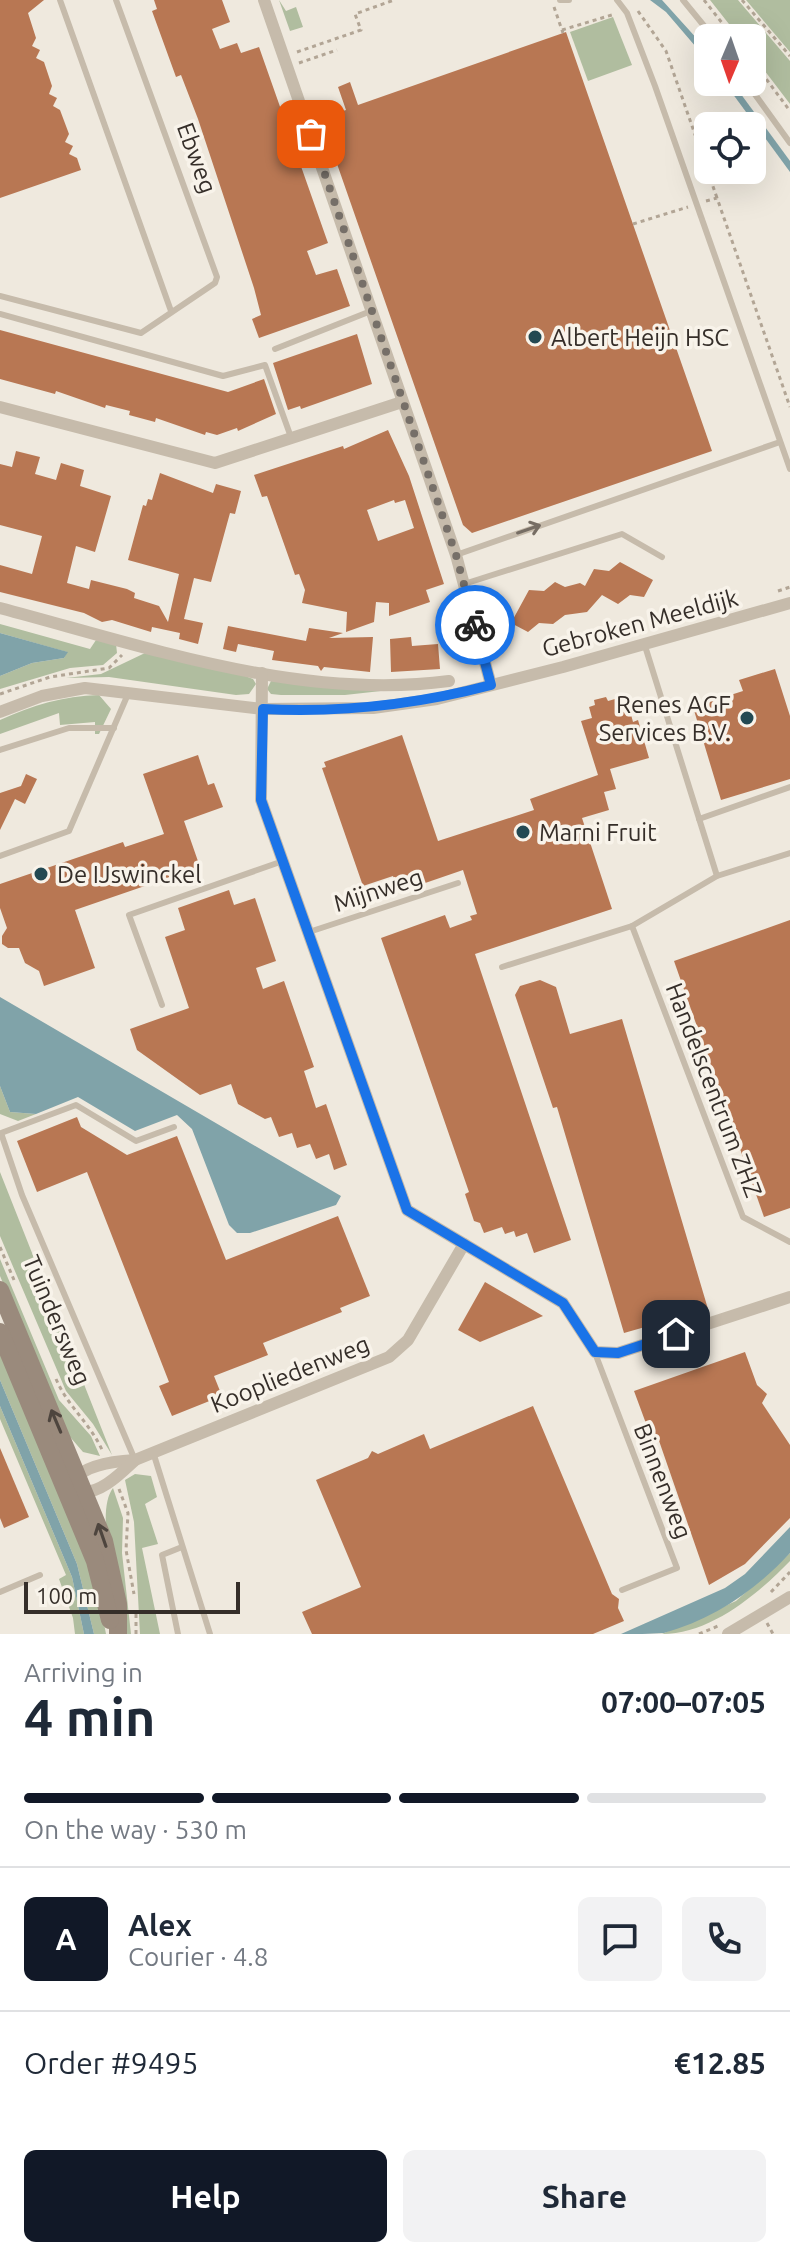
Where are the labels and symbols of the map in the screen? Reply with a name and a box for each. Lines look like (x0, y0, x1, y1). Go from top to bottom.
north arrow (694, 24, 766, 96)
pin (277, 100, 345, 168)
street label: Ebweg (172, 119, 222, 197)
place label: Albert Heijn HSC (551, 324, 729, 351)
marker: Albert Heijn HSC (526, 328, 544, 346)
one-way arrow (516, 521, 541, 536)
street label: Gebroken Meeldijk (539, 584, 741, 662)
courier (435, 585, 515, 665)
place label: Renes AGF Services B.V. (599, 691, 731, 746)
marker: Renes AGF Services B.V. (738, 709, 756, 727)
place label: Marni Fruit (539, 819, 657, 846)
marker: Marni Fruit (514, 823, 532, 841)
place label: De IJswinckel (57, 861, 202, 888)
street label: Mijnweg (330, 863, 426, 917)
marker: De IJswinckel (32, 865, 50, 883)
street label: Handelscentrum ZHZ (661, 979, 767, 1201)
street label: Tuindersweg (18, 1251, 96, 1389)
pin (642, 1300, 710, 1368)
street label: Koopliedenweg (207, 1330, 373, 1418)
one-way arrow (48, 1409, 63, 1434)
street label: Binnenweg (629, 1420, 697, 1542)
one-way arrow (93, 1523, 108, 1548)
scale bar (24, 1578, 240, 1614)

